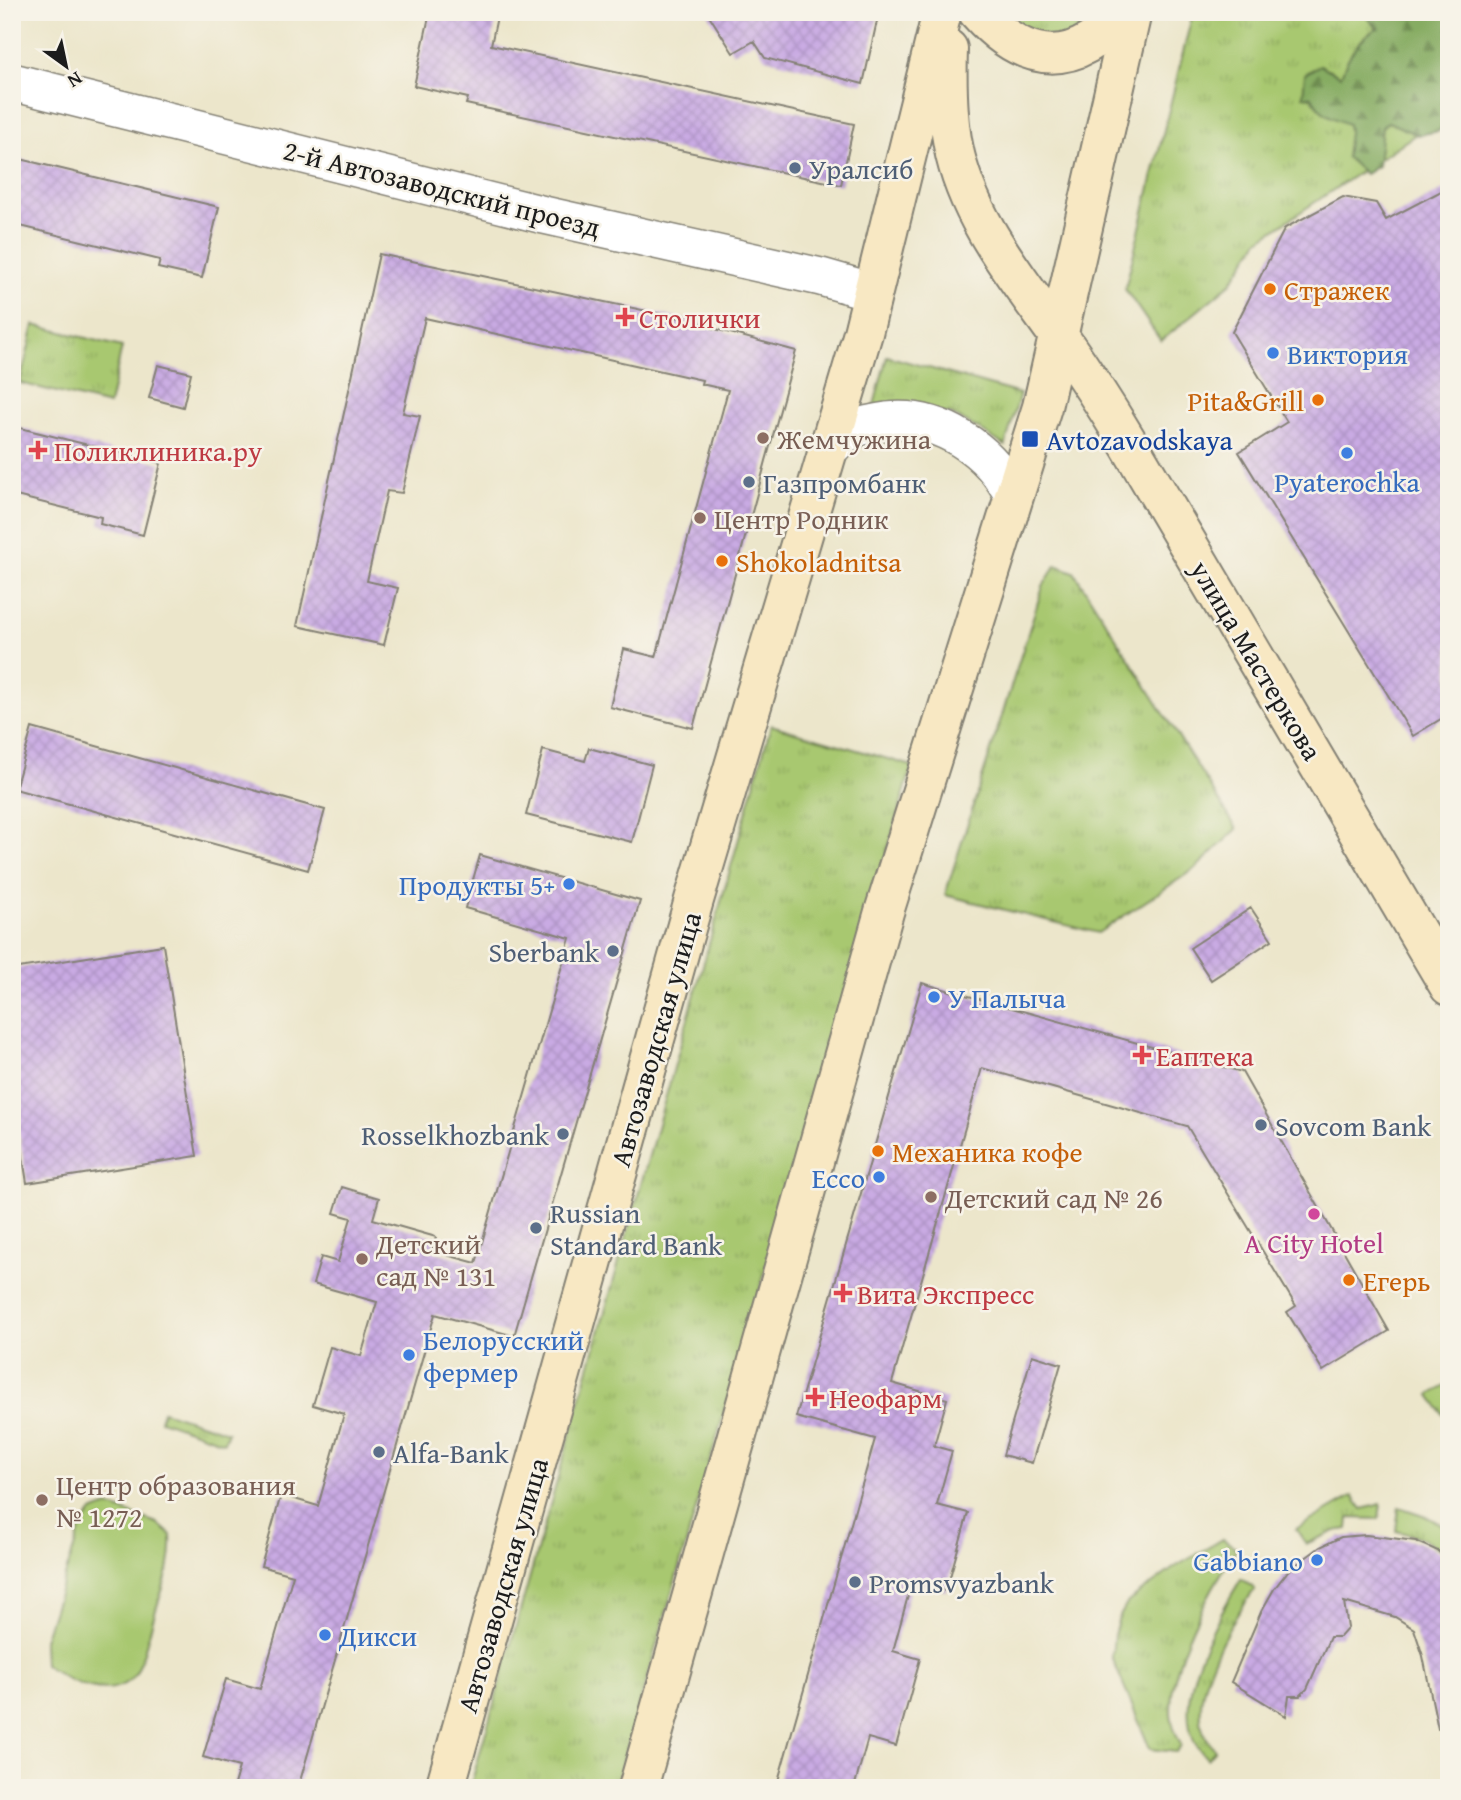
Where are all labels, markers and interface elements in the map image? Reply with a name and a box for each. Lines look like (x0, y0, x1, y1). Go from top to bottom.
north arrow (32, 32, 102, 102)
text: N (62, 65, 88, 96)
street label: 2-й Автозаводский проезд (279, 129, 605, 247)
place label: Уралсиб (809, 148, 913, 189)
marker: Уралсиб (787, 160, 803, 176)
place label: Стражек (1284, 269, 1390, 310)
marker: Стражек (1262, 281, 1278, 297)
place label: Столички (639, 297, 760, 338)
marker: Столички (617, 309, 633, 325)
place label: Виктория (1287, 333, 1408, 374)
marker: Виктория (1265, 345, 1281, 361)
place label: Pita&Grill (1187, 380, 1304, 421)
marker: Pita&Grill (1310, 392, 1326, 408)
place label: Жемчужина (776, 418, 932, 459)
place label: Avtozavodskaya (1046, 419, 1233, 460)
marker: Avtozavodskaya (1020, 429, 1040, 449)
place label: Поликлиника.ру (54, 430, 262, 471)
marker: Жемчужина (755, 430, 771, 446)
marker: Поликлиника.ру (28, 440, 48, 460)
marker: Pyaterochka (1339, 445, 1355, 461)
place label: Pyaterochka (1274, 461, 1420, 502)
place label: Газпромбанк (763, 462, 926, 503)
marker: Газпромбанк (741, 474, 757, 490)
place label: Центр Родник (714, 498, 889, 539)
marker: Центр Родник (692, 510, 708, 526)
place label: Shokoladnitsa (736, 541, 902, 582)
street label: улица Мастеркова (1180, 551, 1333, 768)
marker: Shokoladnitsa (714, 553, 730, 569)
place label: Продукты 5+ (399, 864, 555, 905)
marker: Продукты 5+ (561, 876, 577, 892)
street label: Автозаводская улица (599, 906, 711, 1171)
place label: Sberbank (488, 931, 600, 972)
marker: Sberbank (605, 943, 621, 959)
place label: У Палыча (948, 977, 1067, 1018)
marker: У Палыча (926, 989, 942, 1005)
place label: Еаптека (1156, 1035, 1255, 1076)
marker: Еаптека (1134, 1047, 1150, 1063)
place label: Sovcom Bank (1275, 1105, 1432, 1146)
place label: Rosselkhozbank (361, 1114, 550, 1155)
marker: Sovcom Bank (1253, 1117, 1269, 1133)
marker: Rosselkhozbank (555, 1126, 571, 1142)
place label: Механика кофе (892, 1131, 1083, 1172)
marker: Механика кофе (870, 1143, 886, 1159)
place label: Ecco (812, 1157, 865, 1198)
marker: Ecco (871, 1169, 887, 1185)
place label: Детский сад № 26 (944, 1177, 1163, 1218)
marker: Детский сад № 26 (923, 1189, 939, 1205)
place label: Russian Standard Bank (550, 1192, 723, 1265)
marker: A City Hotel (1306, 1206, 1322, 1222)
marker: Russian Standard Bank (528, 1220, 544, 1236)
place label: A City Hotel (1244, 1222, 1384, 1263)
place label: Детский сад № 131 (375, 1223, 496, 1296)
marker: Детский сад № 131 (354, 1251, 370, 1267)
place label: Егерь (1363, 1260, 1430, 1301)
marker: Егерь (1341, 1272, 1357, 1288)
place label: Вита Экспресс (857, 1273, 1035, 1314)
marker: Вита Экспресс (835, 1285, 851, 1301)
place label: Белорусский фермер (423, 1319, 584, 1392)
marker: Белорусский фермер (401, 1347, 417, 1363)
place label: Неофарм (829, 1377, 942, 1418)
marker: Неофарм (807, 1389, 823, 1405)
place label: Alfa-Bank (393, 1432, 510, 1473)
marker: Alfa-Bank (371, 1444, 387, 1460)
street label: Автозаводская улица (446, 1452, 558, 1717)
place label: Центр образования № 1272 (56, 1464, 296, 1537)
marker: Центр образования № 1272 (34, 1492, 50, 1508)
place label: Gabbiano (1193, 1540, 1303, 1581)
marker: Gabbiano (1309, 1552, 1325, 1568)
place label: Promsvyazbank (869, 1562, 1055, 1603)
marker: Promsvyazbank (847, 1574, 863, 1590)
place label: Дикси (338, 1615, 417, 1656)
marker: Дикси (317, 1627, 333, 1643)

